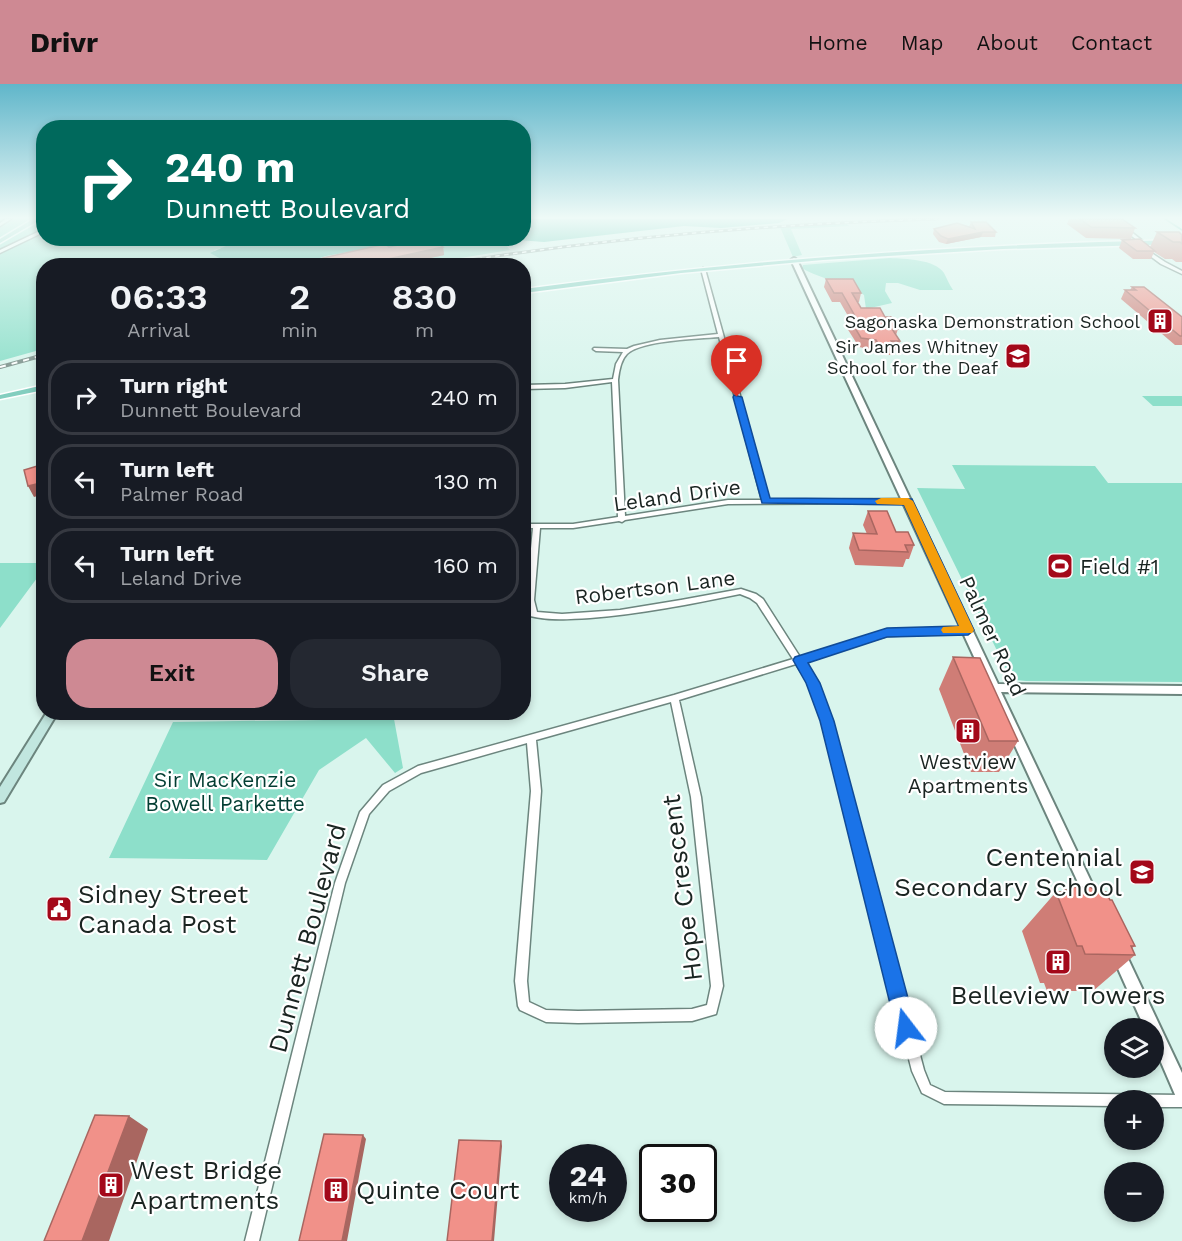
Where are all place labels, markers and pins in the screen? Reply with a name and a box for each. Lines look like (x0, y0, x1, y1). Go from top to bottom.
building icon: Sagonaska Demonstration School (1145, 306, 1175, 336)
place label: Sagonaska Demonstration School (845, 311, 1140, 332)
pin (711, 335, 762, 397)
place label: Sir James Whitney School for the Deaf (827, 336, 999, 378)
school or university icon: Sir James Whitney School for the Deaf (1003, 341, 1033, 371)
sports icon: Field #1 (1045, 551, 1075, 581)
place label: Field #1 (1080, 554, 1159, 579)
building icon: Westview Apartments (953, 716, 983, 746)
place label: Westview Apartments (908, 749, 1028, 798)
place label: Centennial Secondary School (894, 842, 1122, 902)
school or university icon: Centennial Secondary School (1127, 857, 1157, 887)
place label: Sidney Street Canada Post (78, 879, 248, 939)
public building icon: Sidney Street Canada Post (44, 894, 74, 924)
building icon: Belleview Towers (1043, 947, 1073, 977)
place label: Belleview Towers (950, 980, 1166, 1010)
place label: West Bridge Apartments (130, 1155, 282, 1215)
building icon: West Bridge Apartments (96, 1170, 126, 1200)
building icon: Quinte Court (321, 1175, 351, 1205)
place label: Quinte Court (356, 1175, 519, 1205)

